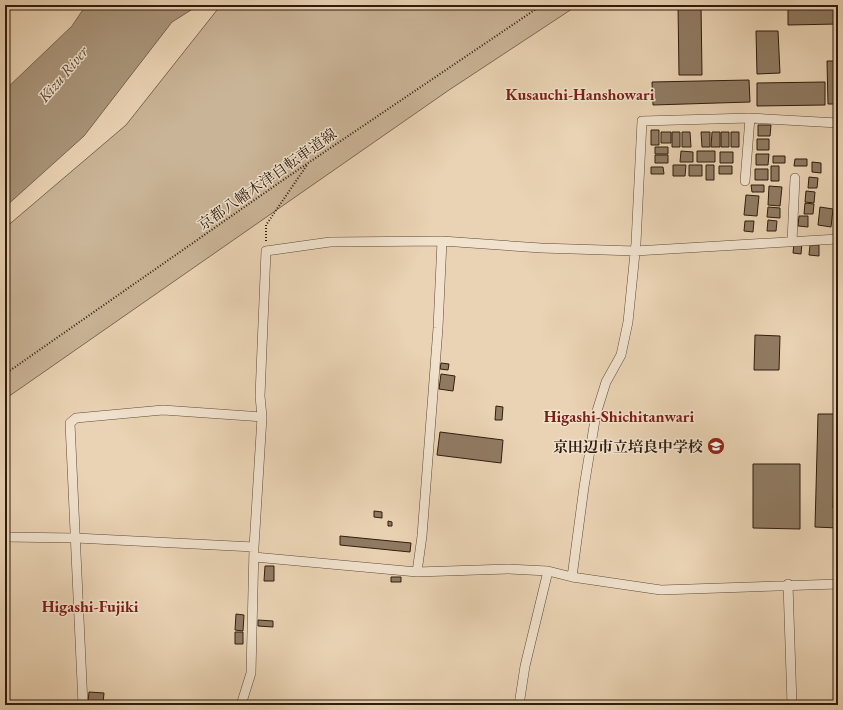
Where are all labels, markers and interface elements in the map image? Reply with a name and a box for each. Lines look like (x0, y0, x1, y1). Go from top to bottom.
water label: Kizu River (33, 41, 93, 107)
district label: Kusauchi-Hanshowari (506, 84, 655, 105)
street label: 京都八幡木津自転車道線 (194, 124, 340, 234)
district label: Higashi-Shichitanwari (544, 406, 694, 427)
school or university icon: 京田辺市立培良中学校 (706, 436, 726, 456)
place label: 京田辺市立培良中学校 (553, 437, 703, 456)
district label: Higashi-Fujiki (42, 596, 139, 617)

